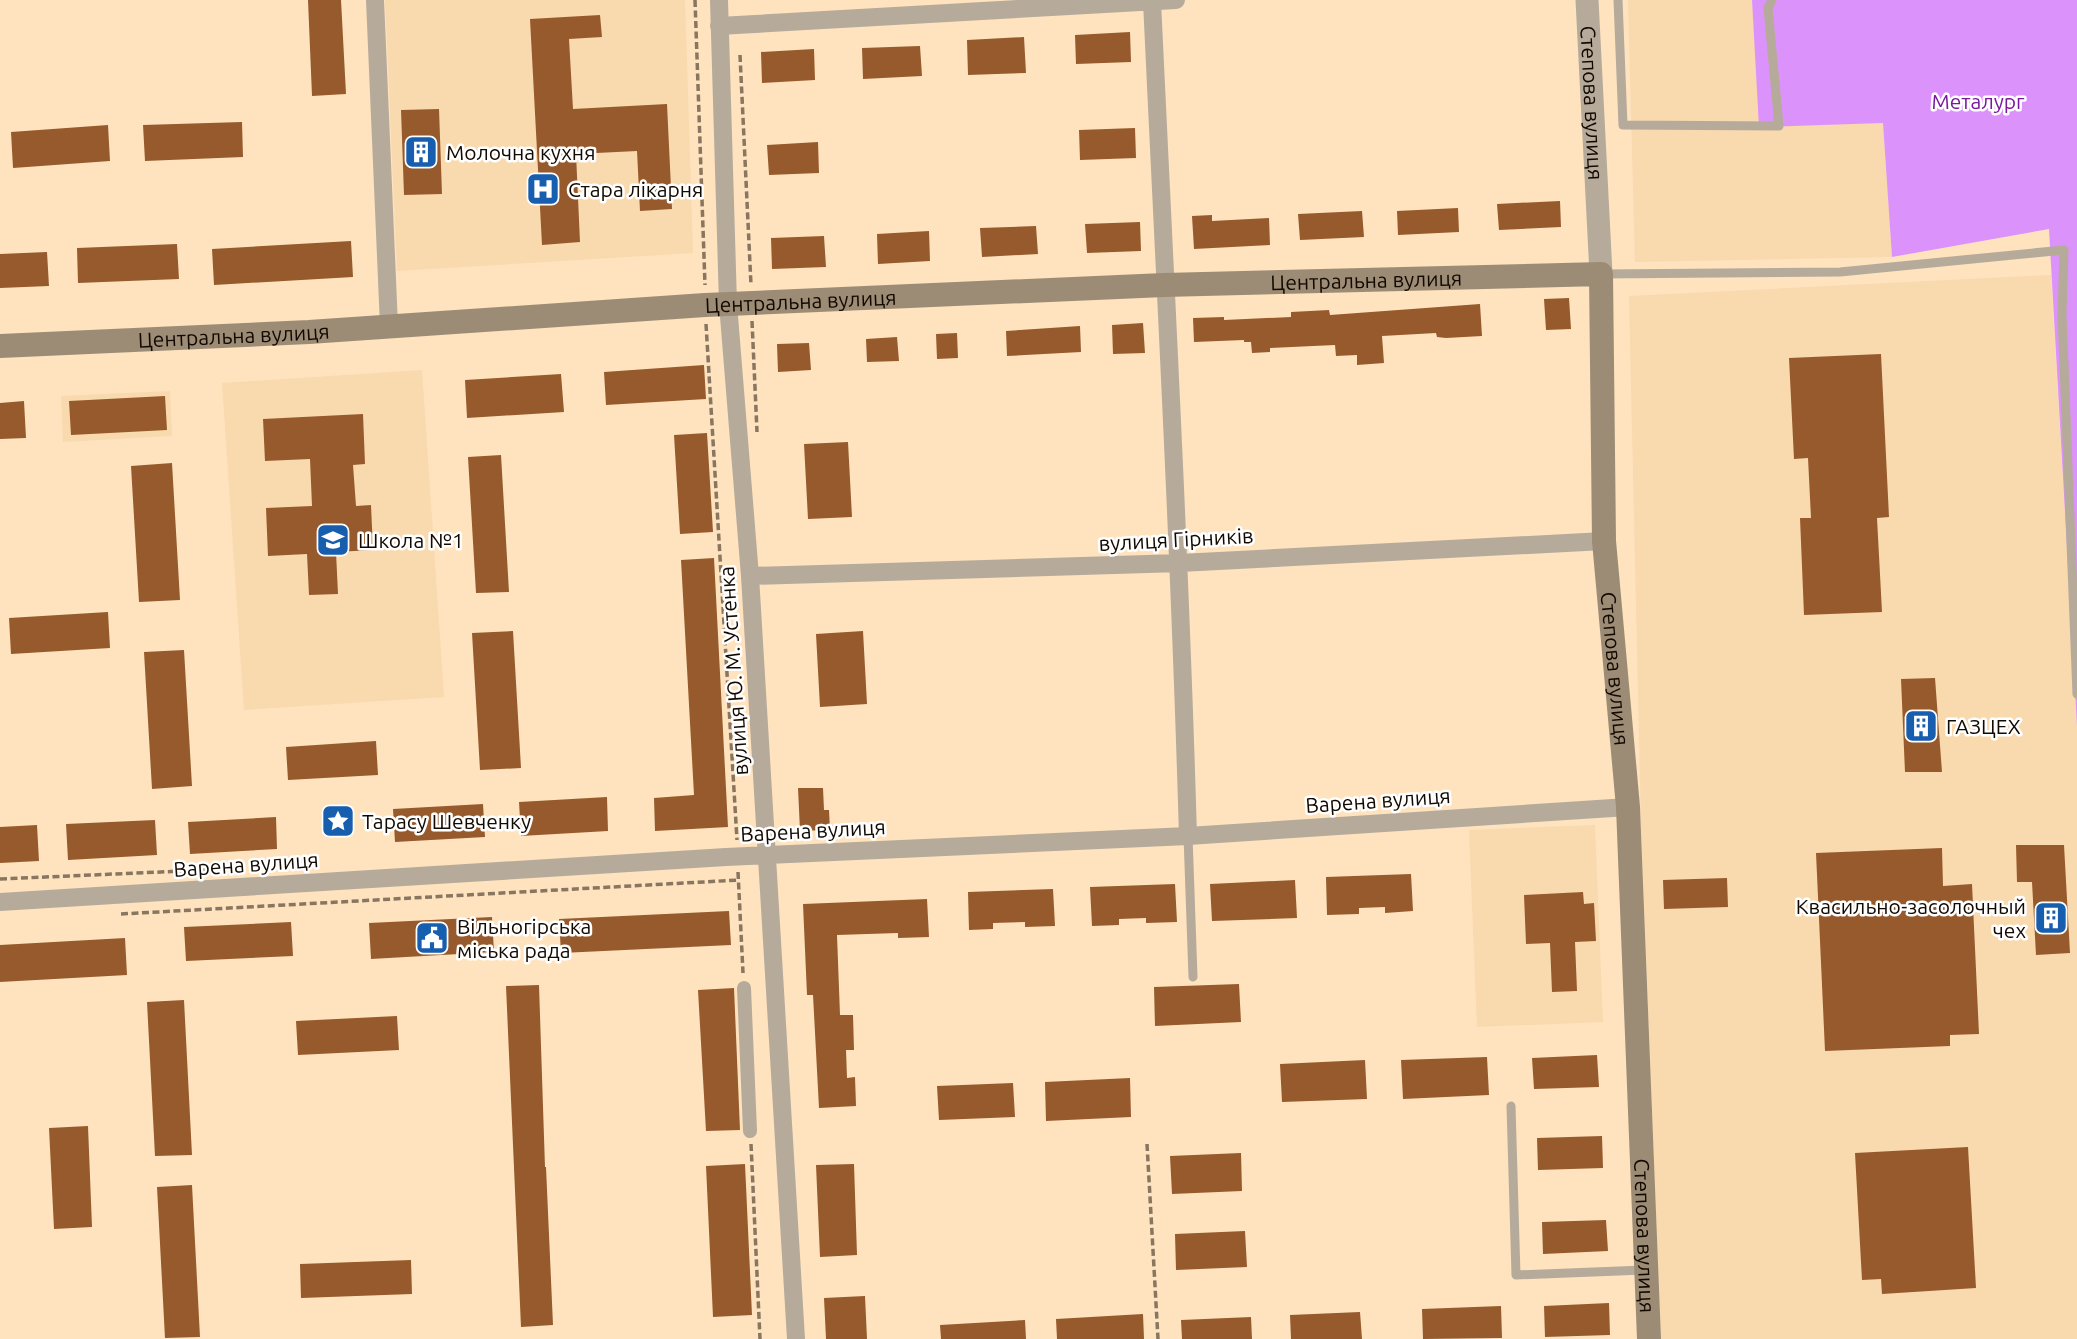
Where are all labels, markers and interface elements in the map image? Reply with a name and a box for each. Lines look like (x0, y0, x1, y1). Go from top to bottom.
street label: Степова вулиця (1576, 25, 1608, 181)
park label: Металург (1931, 89, 2025, 113)
building icon: Молочна кухня (402, 133, 440, 171)
place label: Молочна кухня (446, 140, 595, 164)
hospital icon: Стара лікарня (524, 170, 562, 208)
place label: Стара лікарня (568, 177, 703, 201)
street label: Центральна вулиця (1270, 265, 1462, 294)
street label: Центральна вулиця (704, 285, 897, 317)
street label: Центральна вулиця (137, 319, 330, 352)
school or university icon: Школа №1 (314, 521, 352, 559)
street label: вулиця Гірників (1098, 523, 1254, 555)
place label: Школа №1 (358, 528, 464, 552)
street label: вулиця Ю. М. Устенка (714, 566, 752, 776)
street label: Степова вулиця (1597, 591, 1634, 747)
building icon: ГАЗЦЕХ (1902, 707, 1940, 745)
place label: ГАЗЦЕХ (1946, 714, 2021, 738)
street label: Варена вулиця (1305, 783, 1451, 817)
place icon: Тарасу Шевченку (319, 802, 357, 840)
place label: Тарасу Шевченку (362, 809, 531, 833)
street label: Варена вулиця (740, 814, 886, 846)
street label: Варена вулиця (173, 847, 319, 881)
place label: Квасильно-засолочный чех (1796, 894, 2026, 942)
building icon: Квасильно-засолочный чех (2032, 899, 2070, 937)
place label: Вільногірська міська рада (457, 914, 591, 962)
public building icon: Вільногірська міська рада (413, 919, 451, 957)
street label: Степова вулиця (1630, 1158, 1660, 1313)

